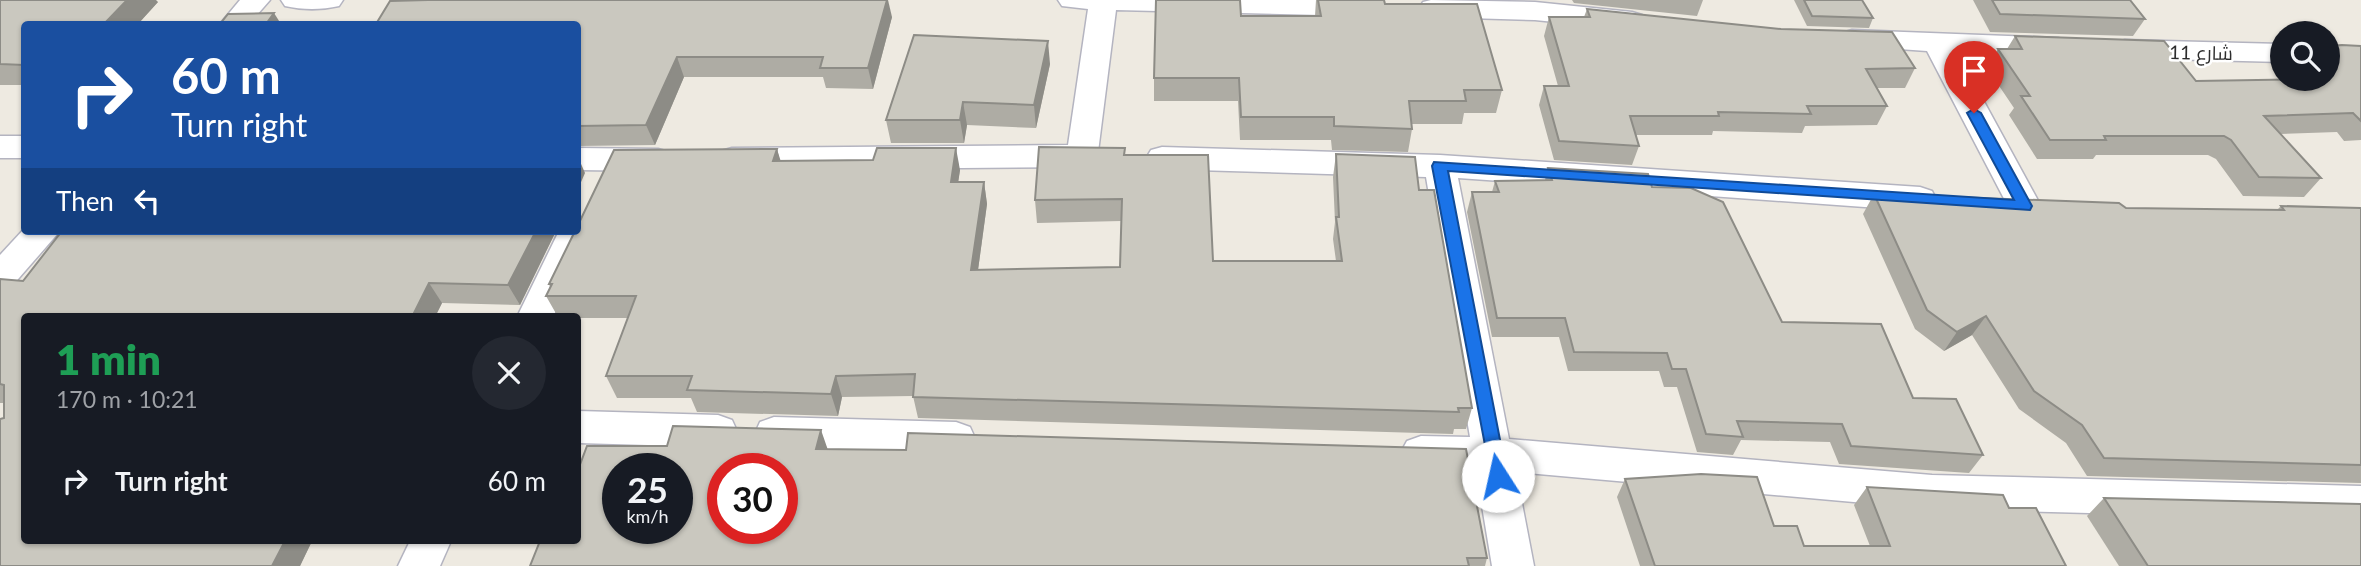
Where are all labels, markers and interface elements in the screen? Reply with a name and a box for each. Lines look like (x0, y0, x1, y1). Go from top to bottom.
map controls (2270, 21, 2340, 91)
button: search (2270, 21, 2340, 91)
street label: شارع 11 (2169, 40, 2233, 67)
pin (1944, 41, 2004, 113)
text: 60 m (171, 46, 281, 104)
icon: right (56, 49, 147, 140)
icon: arrive (1955, 52, 1993, 90)
text: Turn right (171, 105, 307, 144)
icon: left (128, 182, 166, 220)
text: Then (56, 185, 114, 217)
text: 1 min (56, 334, 161, 384)
button: close (472, 336, 546, 410)
text: 170 m · 10:21 (56, 385, 198, 413)
position arrow (1461, 439, 1535, 513)
speed limit sign: 30 (707, 453, 798, 544)
icon: right (56, 462, 94, 500)
text: Turn right (115, 465, 228, 497)
text: 60 m (488, 465, 546, 497)
text: 25 (627, 468, 668, 510)
text: km/h (626, 505, 669, 527)

